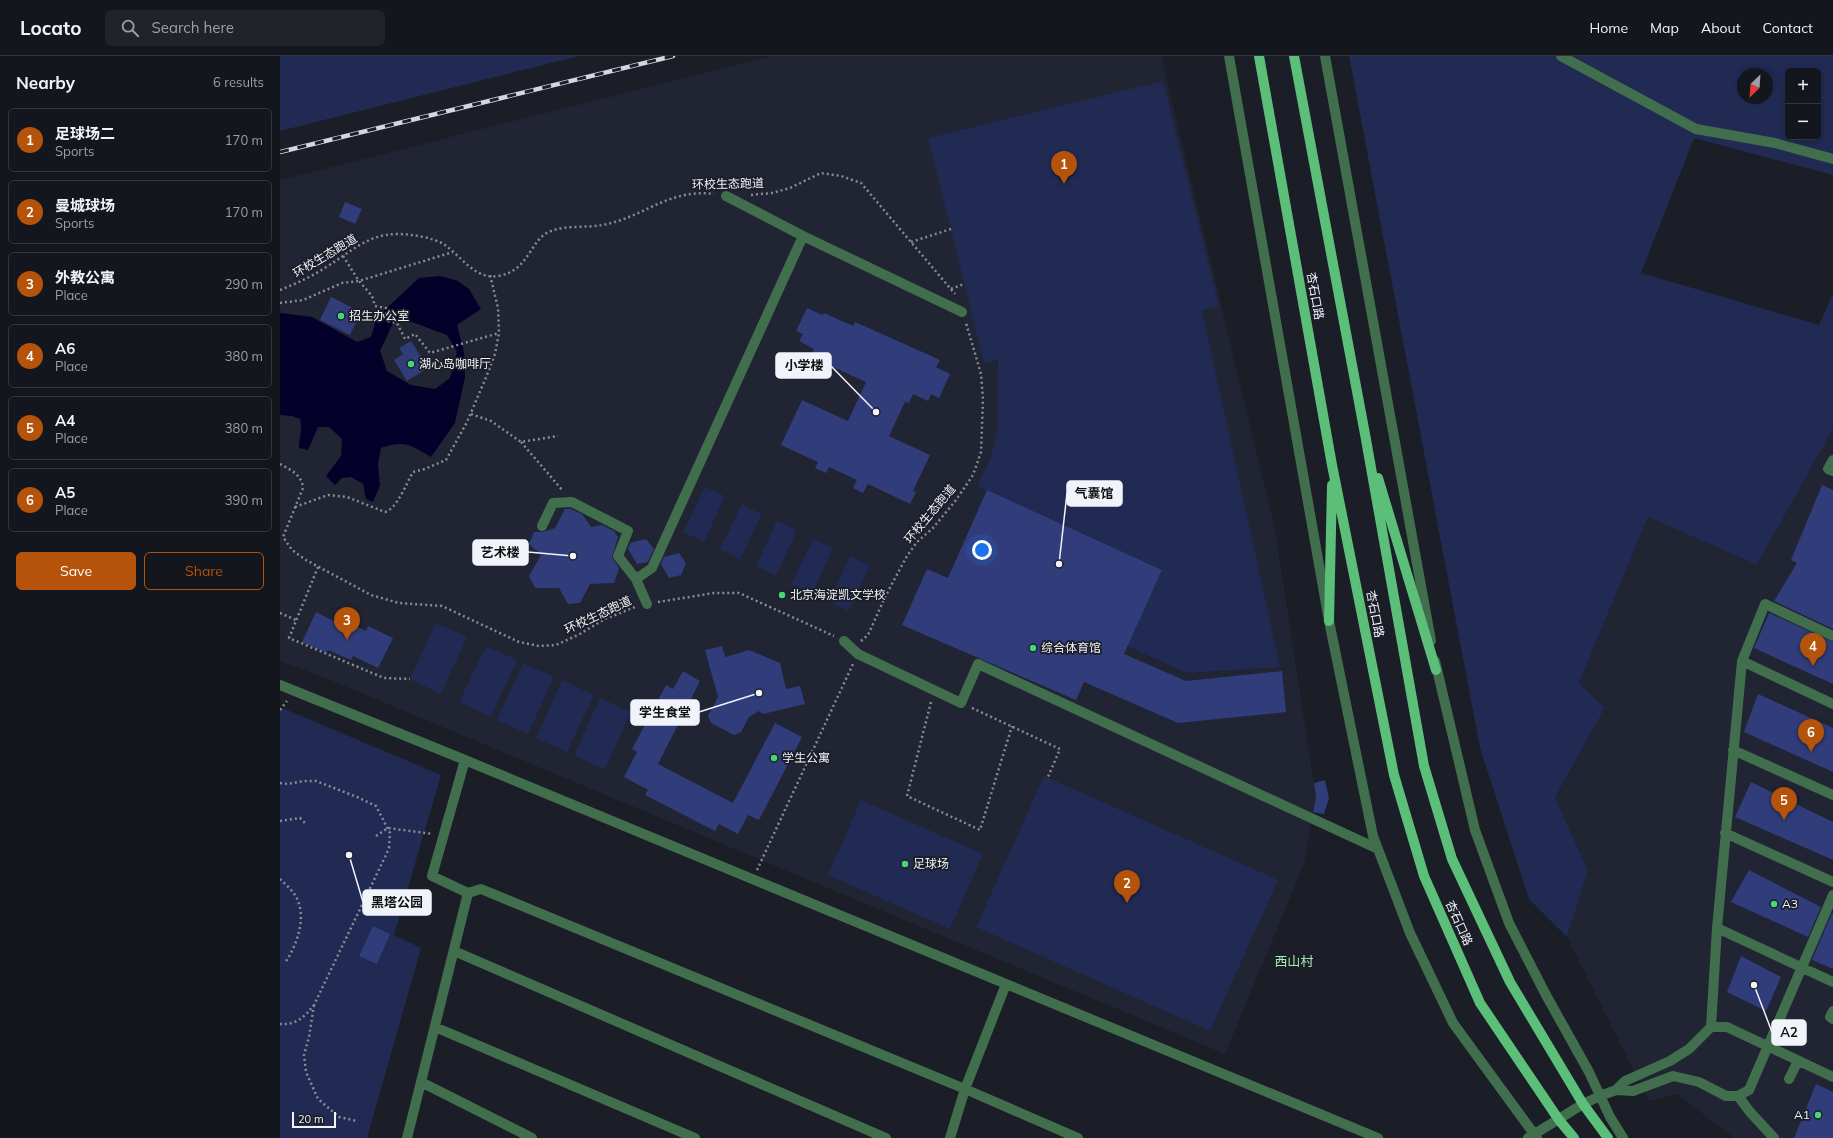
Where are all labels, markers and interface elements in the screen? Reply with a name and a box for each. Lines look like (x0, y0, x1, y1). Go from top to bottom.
search box (105, 10, 385, 46)
text: Locato (20, 16, 81, 40)
icon: search (119, 17, 141, 39)
text: Search here (151, 18, 234, 37)
text: Home (1589, 19, 1628, 37)
text: Map (1650, 19, 1679, 37)
text: About (1701, 19, 1741, 37)
text: Contact (1763, 19, 1813, 37)
north arrow (1737, 68, 1773, 104)
map controls (1785, 68, 1821, 140)
button: + (1785, 68, 1821, 104)
text: Nearby (16, 72, 75, 93)
text: 6 results (213, 74, 264, 90)
button: − (1785, 104, 1821, 140)
text: 足球场二 (55, 124, 115, 143)
text: 1 (26, 132, 34, 148)
text: 170 m (225, 132, 263, 148)
text: Sports (55, 143, 94, 159)
pin: 1 (1051, 151, 1077, 184)
street label: 环校生态跑道 (692, 175, 764, 192)
text: 曼城球场 (55, 196, 115, 215)
text: 2 (26, 204, 34, 220)
text: 170 m (225, 204, 263, 220)
text: Sports (55, 215, 94, 231)
street label: 环校生态跑道 (290, 231, 359, 281)
text: 外教公寓 (55, 268, 115, 287)
street label: 杏石口路 (1304, 271, 1327, 321)
text: 3 (26, 276, 34, 292)
text: 290 m (225, 276, 263, 292)
text: Place (55, 287, 88, 303)
place label: 招生办公室 (349, 308, 409, 323)
marker: 招生办公室 (336, 311, 346, 321)
text: A6 (55, 339, 75, 358)
text: 4 (26, 348, 34, 364)
text: 380 m (225, 348, 263, 364)
callout: 小学楼 (776, 353, 831, 378)
place label: 湖心岛咖啡厅 (419, 356, 491, 371)
text: 小学楼 (784, 357, 824, 373)
text: Place (55, 358, 88, 374)
marker: 湖心岛咖啡厅 (406, 359, 416, 369)
text: A4 (55, 411, 75, 430)
text: 5 (26, 420, 34, 436)
text: 380 m (225, 420, 263, 436)
text: Place (55, 430, 88, 446)
street label: 环校生态跑道 (901, 481, 959, 546)
callout: 气囊馆 (1067, 481, 1122, 506)
text: A5 (55, 483, 75, 502)
text: 气囊馆 (1074, 485, 1114, 501)
text: 6 (26, 492, 34, 508)
text: 390 m (225, 492, 263, 508)
text: Place (55, 502, 88, 518)
callout: 艺术楼 (473, 540, 528, 565)
your location (972, 540, 992, 560)
text: 艺术楼 (480, 544, 520, 560)
button: Save (16, 552, 136, 590)
button: Share (144, 552, 264, 590)
place label: 北京海淀凯文学校 (790, 587, 886, 602)
street label: 杏石口路 (1364, 589, 1387, 639)
marker: 北京海淀凯文学校 (777, 590, 787, 600)
street label: 环校生态跑道 (562, 593, 634, 637)
pin: 3 (334, 607, 360, 640)
pin: 4 (1800, 633, 1826, 666)
place label: 综合体育馆 (1041, 640, 1101, 655)
marker: 综合体育馆 (1028, 643, 1038, 653)
callout: 学生食堂 (631, 700, 699, 725)
text: 学生食堂 (639, 704, 691, 720)
pin: 6 (1798, 719, 1824, 752)
place label: 学生公寓 (782, 750, 830, 765)
marker: 学生公寓 (769, 753, 779, 763)
pin: 5 (1771, 787, 1797, 820)
place label: 足球场 (913, 856, 949, 871)
marker: 足球场 (900, 859, 910, 869)
pin: 2 (1114, 870, 1140, 903)
callout: 黑塔公园 (363, 890, 431, 915)
text: 黑塔公园 (371, 894, 423, 910)
place label: A3 (1782, 896, 1798, 911)
street label: 杏石口路 (1443, 898, 1476, 948)
marker: A3 (1769, 899, 1779, 909)
district label: 西山村 (1274, 953, 1314, 969)
callout: A2 (1772, 1020, 1806, 1045)
text: A2 (1780, 1024, 1798, 1040)
place label: A1 (1794, 1107, 1810, 1122)
scale bar (292, 1110, 336, 1129)
marker: A1 (1813, 1110, 1823, 1120)
text: 20 m (298, 1112, 324, 1126)

